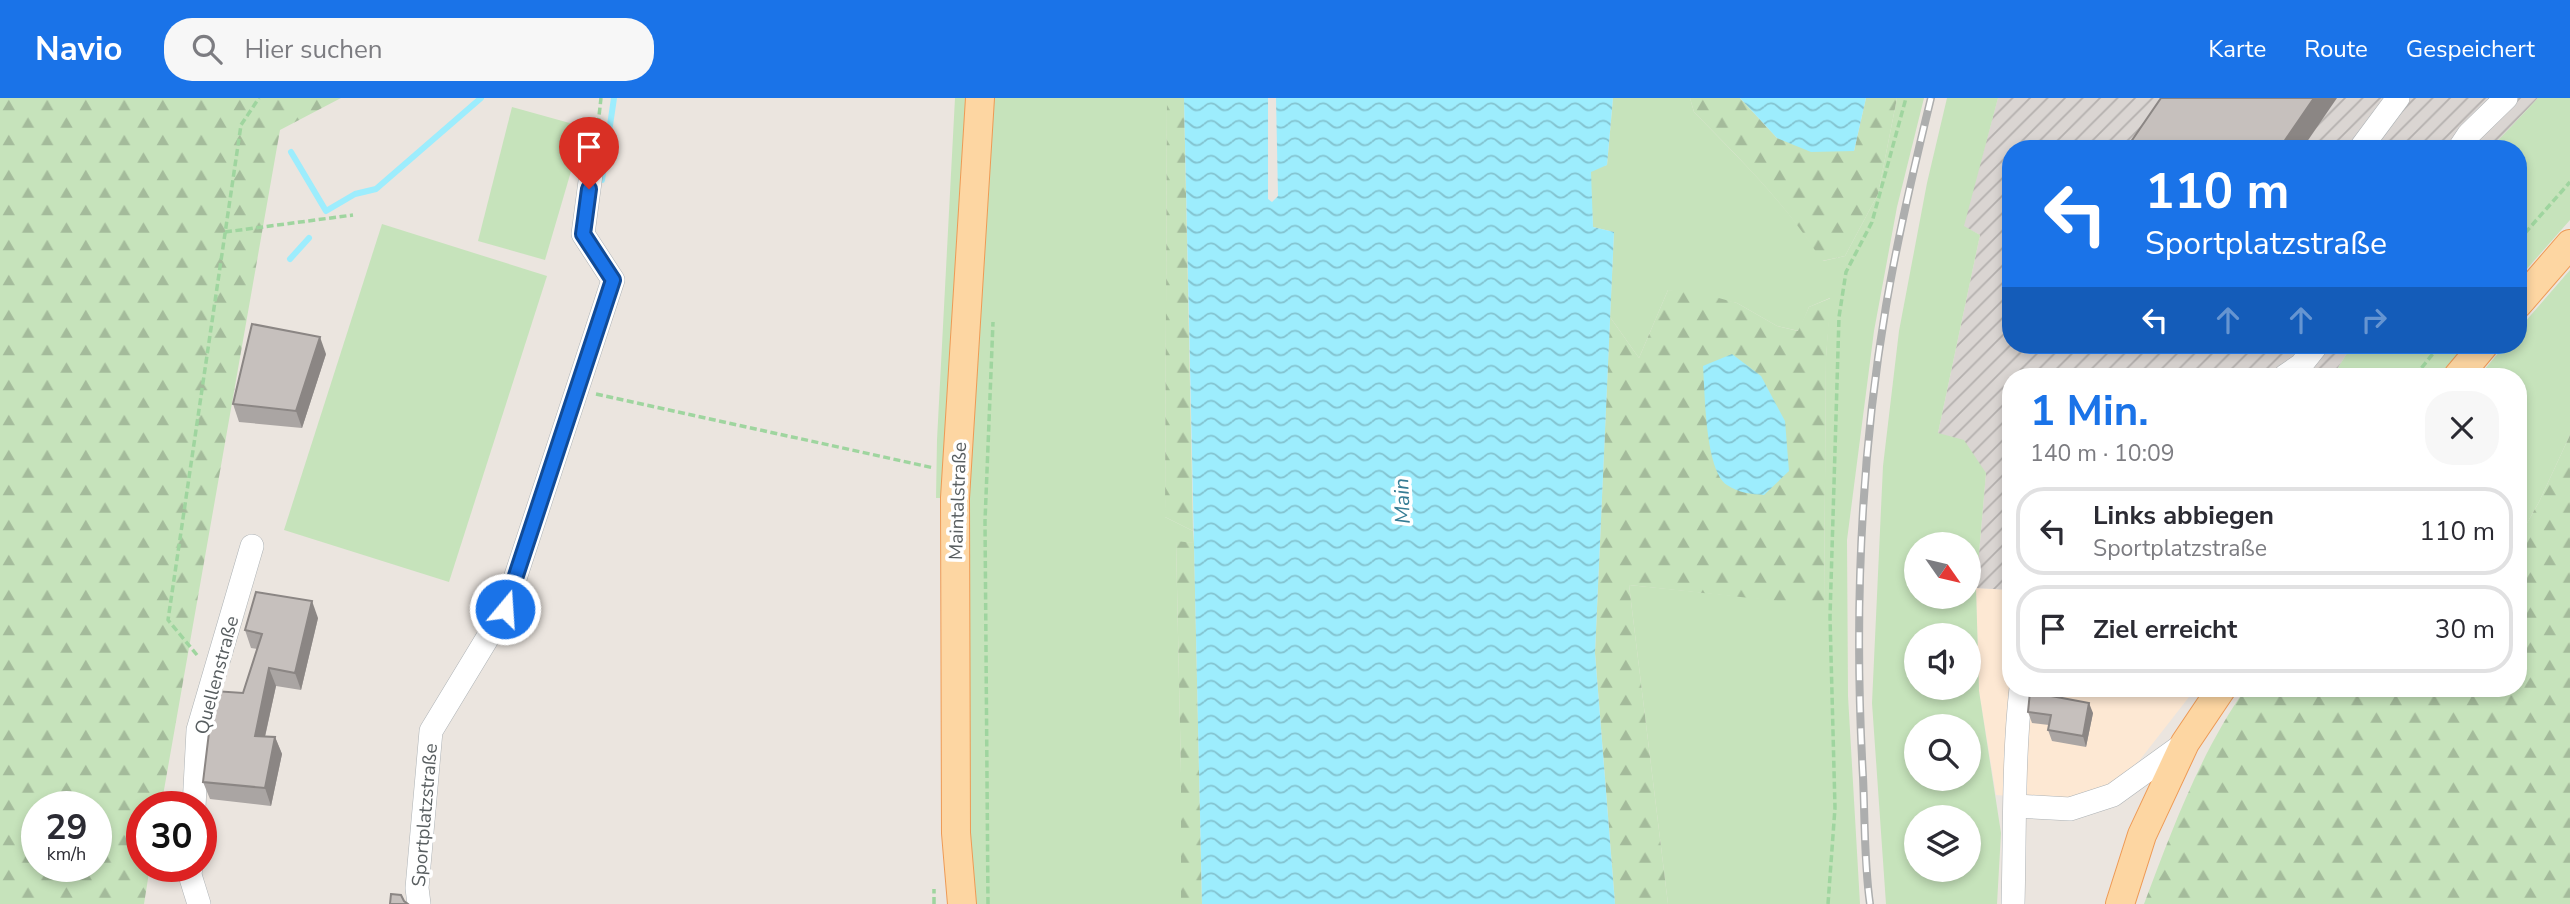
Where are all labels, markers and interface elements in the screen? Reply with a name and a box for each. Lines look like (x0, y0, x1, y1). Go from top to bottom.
search box (164, 18, 654, 81)
text: Navio (35, 27, 122, 72)
icon: search (188, 30, 226, 68)
text: Hier suchen (244, 32, 383, 67)
text: Karte (2208, 33, 2266, 65)
text: Route (2304, 33, 2368, 65)
text: Gespeichert (2406, 33, 2535, 65)
pin (559, 117, 619, 189)
icon: arrive (570, 128, 608, 166)
text: 110 m (2145, 158, 2289, 225)
icon: left (2030, 168, 2121, 259)
text: Sportplatzstraße (2145, 222, 2387, 265)
icon: left (2136, 301, 2174, 339)
icon: ahead (2209, 301, 2247, 339)
icon: ahead (2282, 301, 2320, 339)
icon: right (2355, 301, 2393, 339)
text: 1 Min. (2030, 383, 2149, 440)
button: close (2425, 391, 2499, 465)
text: 140 m · 10:09 (2030, 438, 2175, 469)
street label: Maintalstraße (943, 442, 973, 560)
water label: Main (1387, 478, 1417, 524)
text: Links abbiegen (2093, 498, 2274, 533)
icon: left (2034, 512, 2072, 550)
text: 110 m (2419, 514, 2495, 549)
north arrow (1904, 532, 1981, 609)
map controls (1904, 532, 1981, 882)
text: Sportplatzstraße (2093, 533, 2267, 564)
position arrow (468, 572, 542, 646)
icon: arrive (2034, 610, 2072, 648)
text: Ziel erreicht (2093, 612, 2237, 647)
text: 30 m (2435, 612, 2495, 647)
street label: Quellenstraße (189, 613, 245, 737)
button: sound (1904, 623, 1981, 700)
button: search (1904, 714, 1981, 791)
street label: Sportplatzstraße (406, 742, 444, 888)
speed limit sign: 30 (126, 791, 217, 882)
text: 29 (45, 804, 88, 851)
button: layers (1904, 805, 1981, 882)
text: km/h (47, 842, 86, 866)

